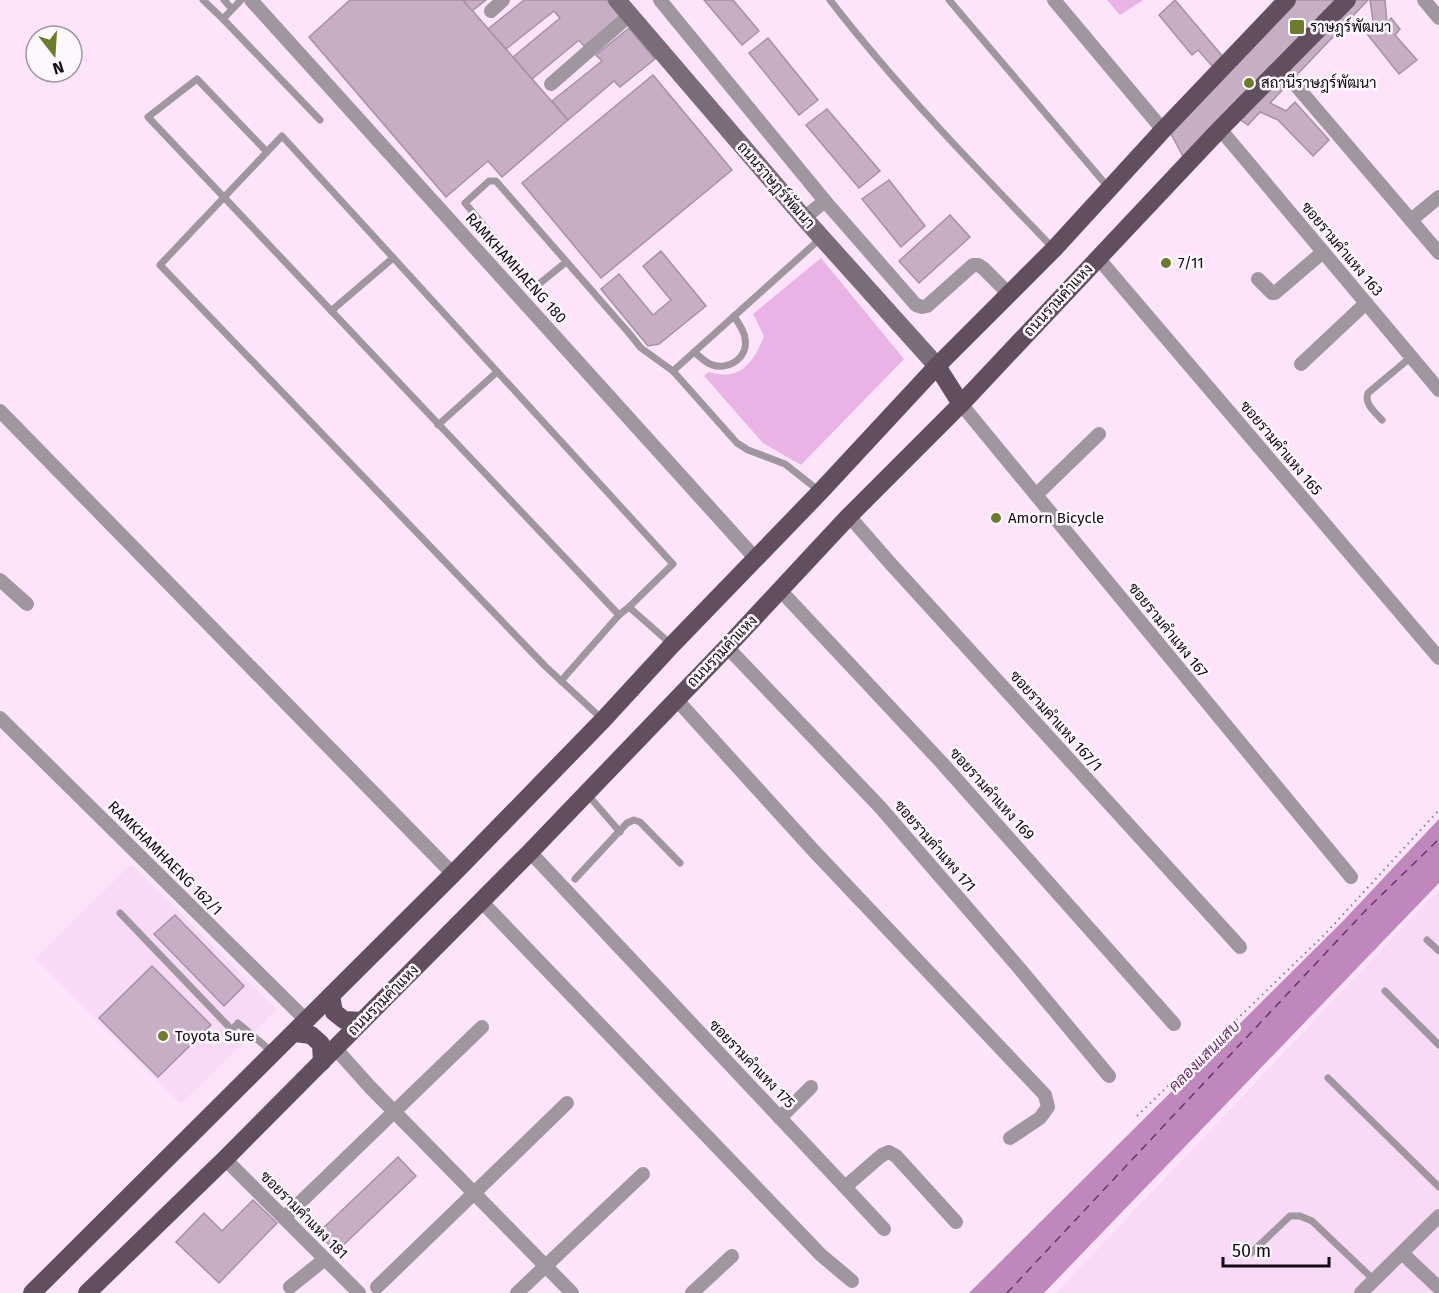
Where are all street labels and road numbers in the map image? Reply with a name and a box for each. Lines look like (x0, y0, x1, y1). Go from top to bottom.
street label: ถนนราษฏร์พัฒนา (733, 137, 819, 233)
street label: ซอยรามคำแหง 163 (1297, 198, 1387, 300)
street label: RAMKHAMHAENG 180 (462, 209, 570, 327)
street label: ถนนรามคำแหง (1020, 260, 1096, 340)
street label: ซอยรามคำแหง 165 (1236, 397, 1326, 499)
street label: ซอยรามคำแหง 167 (1124, 579, 1212, 681)
street label: ถนนรามคำแหง (683, 611, 761, 691)
street label: ซอยรามคำแหง 167/1 (1006, 667, 1106, 775)
street label: ซอยรามคำแหง 169 (946, 744, 1038, 844)
street label: RAMKHAMHAENG 162/1 (104, 797, 226, 919)
street label: ซอยรามคำแหง 171 (890, 797, 980, 895)
street label: ถนนรามคำแหง (344, 961, 422, 1039)
street label: ซอยรามคำแหง 175 (705, 1016, 799, 1112)
street label: ซอยรามคำแหง 181 (256, 1167, 352, 1263)

